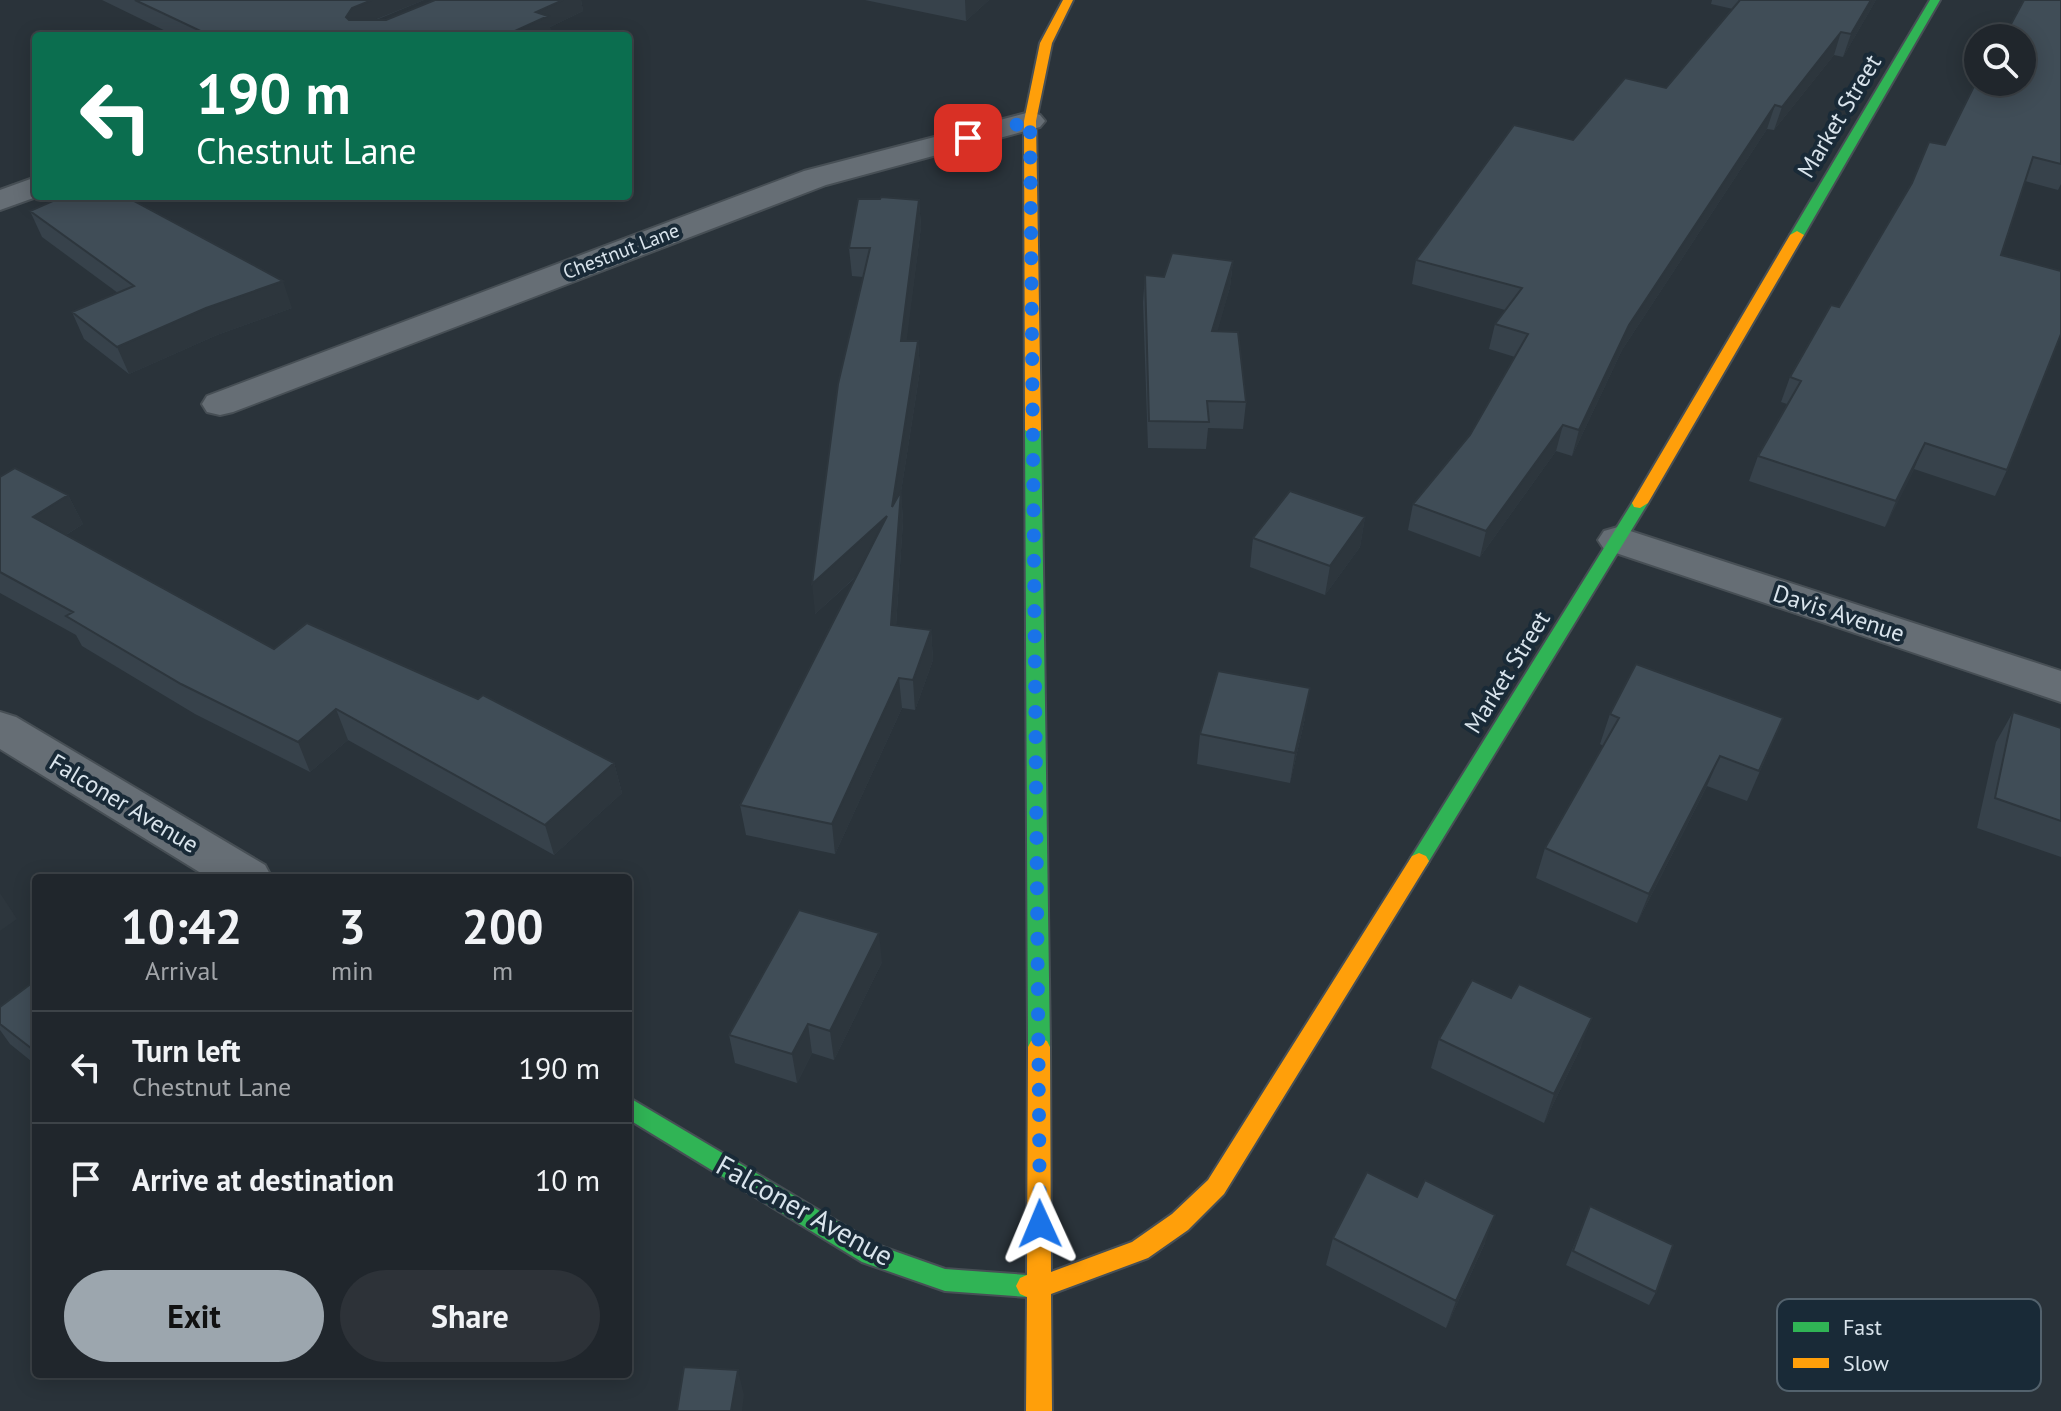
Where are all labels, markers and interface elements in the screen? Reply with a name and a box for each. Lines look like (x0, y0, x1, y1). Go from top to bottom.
map controls (1964, 24, 2036, 96)
button: search (1964, 24, 2036, 96)
street label: Market Street (1790, 49, 1888, 183)
text: 190 m (196, 57, 351, 129)
icon: left (64, 64, 168, 168)
pin (934, 104, 1002, 172)
icon: arrive (946, 116, 990, 160)
text: Chestnut Lane (196, 127, 417, 174)
street label: Chestnut Lane (559, 217, 683, 285)
street label: Davis Avenue (1769, 577, 1909, 649)
street label: Market Street (1457, 605, 1557, 739)
street label: Falconer Avenue (44, 746, 204, 860)
text: 10:42 (121, 895, 242, 957)
text: 3 (338, 895, 366, 957)
text: 200 (462, 895, 543, 957)
text: Arrival (145, 954, 218, 987)
text: min (331, 954, 373, 987)
text: m (492, 954, 513, 987)
text: Turn left (132, 1031, 240, 1070)
icon: left (64, 1045, 108, 1089)
text: 190 m (519, 1048, 600, 1087)
text: Chestnut Lane (132, 1070, 291, 1103)
street label: Falconer Avenue (710, 1146, 900, 1274)
icon: arrive (64, 1157, 108, 1201)
text: Arrive at destination (132, 1160, 394, 1199)
text: 10 m (535, 1160, 600, 1199)
position arrow (998, 1182, 1082, 1266)
button: Exit (64, 1270, 324, 1362)
button: Share (340, 1270, 600, 1362)
legend (1777, 1299, 2041, 1391)
text: Fast (1843, 1313, 1883, 1341)
text: Slow (1843, 1349, 1889, 1377)

